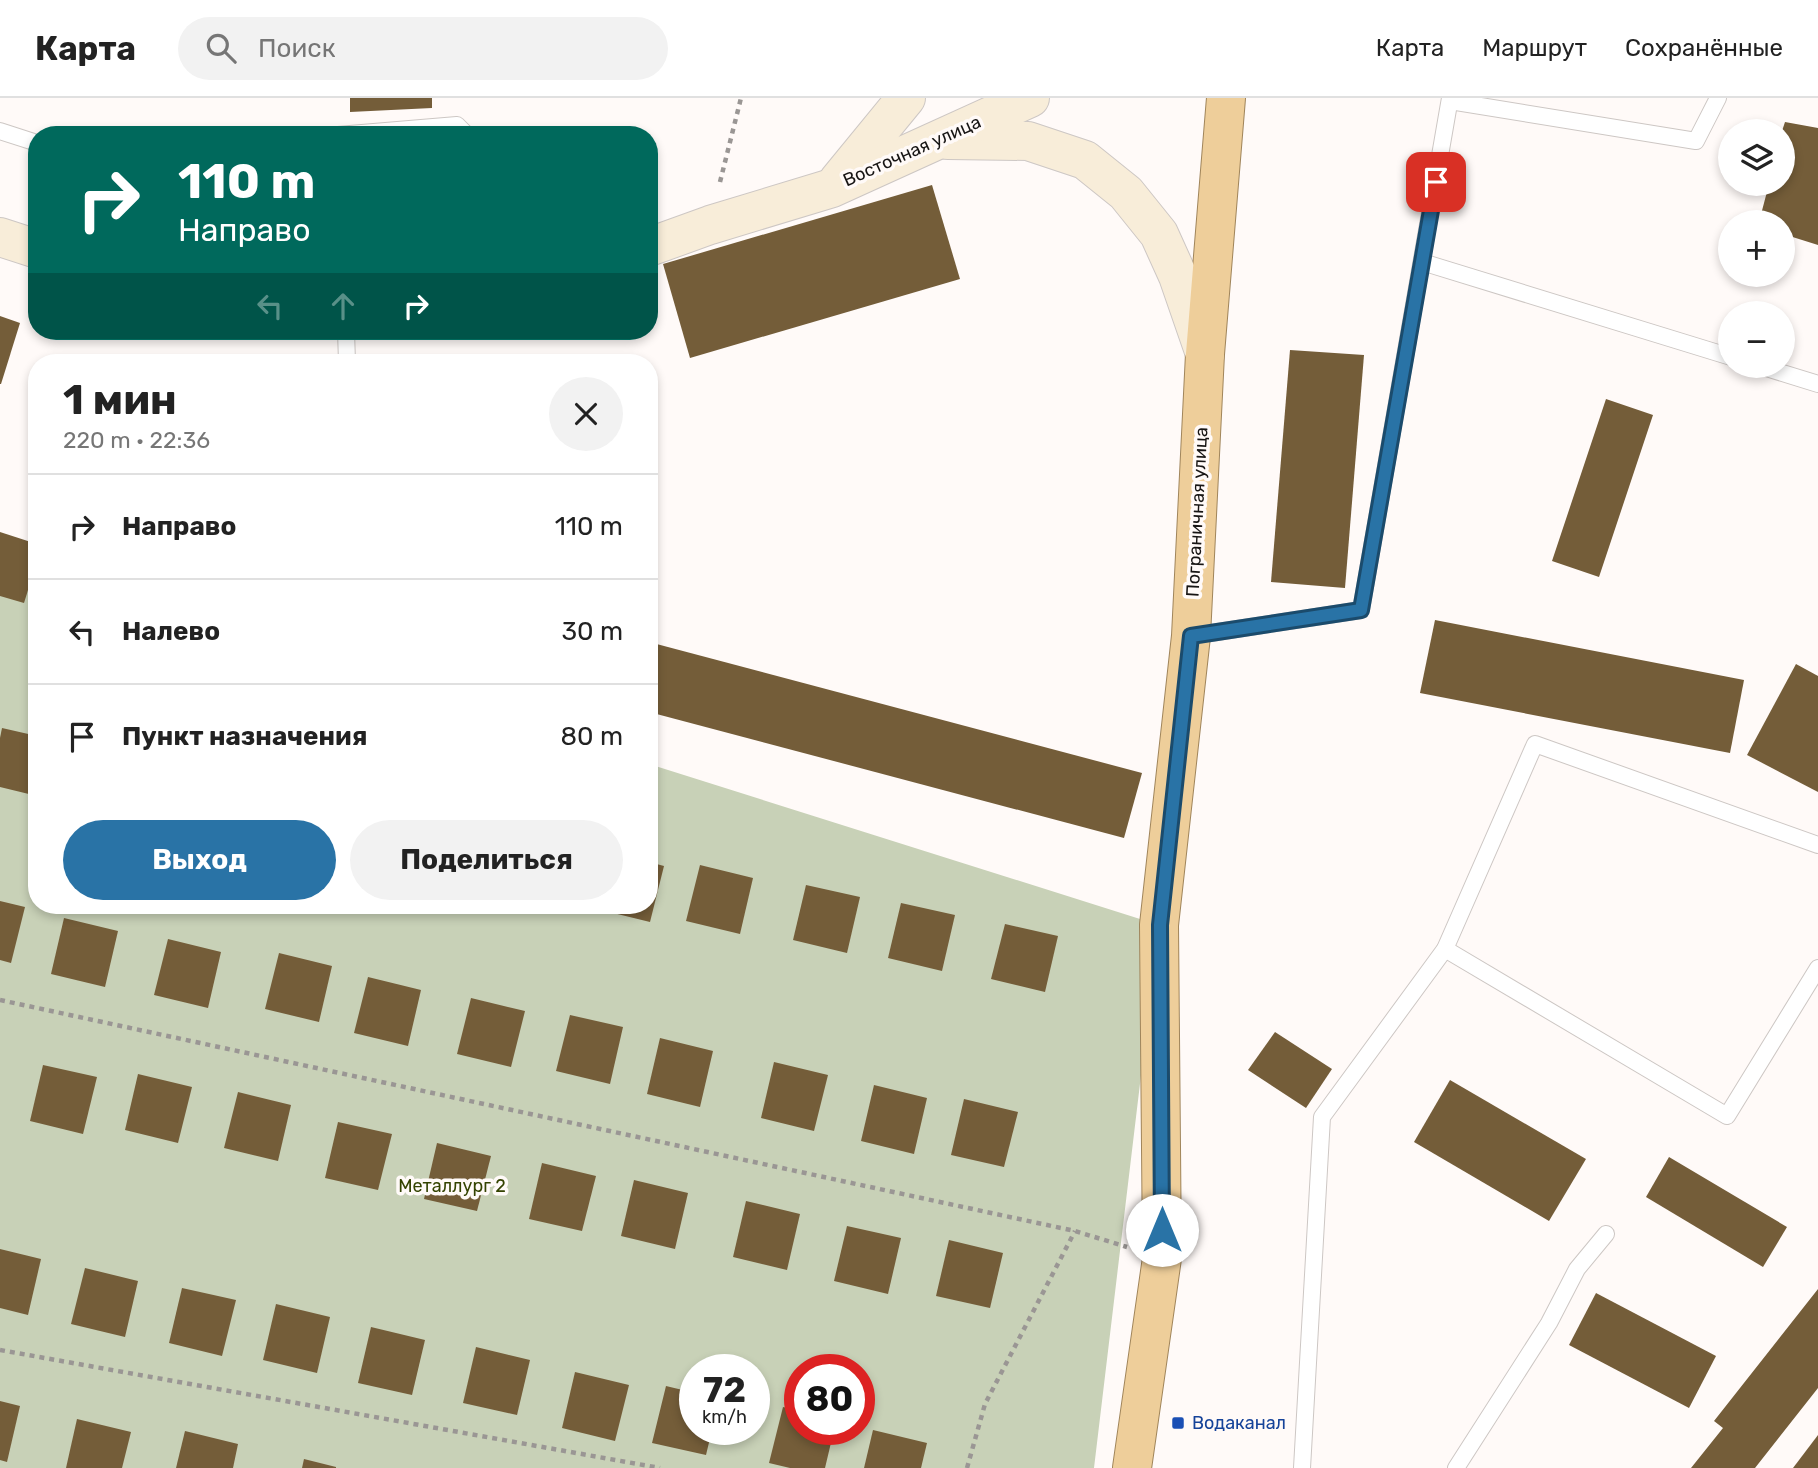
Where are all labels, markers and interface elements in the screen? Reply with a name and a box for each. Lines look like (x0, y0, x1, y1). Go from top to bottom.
search box (178, 17, 668, 80)
text: Карта (35, 29, 136, 68)
icon: search (202, 29, 240, 67)
text: Поиск (258, 33, 336, 64)
text: Карта (1376, 34, 1444, 62)
text: Маршрут (1482, 34, 1587, 62)
text: Сохранённые (1625, 34, 1783, 62)
street label: Восточная улица (840, 111, 984, 191)
map controls (1718, 119, 1795, 378)
button: layers (1718, 119, 1795, 196)
text: 110 m (178, 152, 315, 210)
pin (1406, 152, 1466, 212)
icon: right (63, 154, 154, 245)
icon: arrive (1417, 163, 1455, 201)
button: + (1718, 210, 1795, 287)
text: Направо (178, 211, 311, 249)
icon: left (251, 287, 289, 325)
icon: ahead (324, 287, 362, 325)
icon: right (397, 287, 435, 325)
button: − (1718, 301, 1795, 378)
text: 1 мин (63, 375, 177, 425)
button: close (549, 377, 623, 451)
text: 220 m · 22:36 (63, 426, 210, 454)
street label: Пограничная улица (1182, 426, 1212, 598)
icon: right (63, 508, 101, 546)
text: Направо (122, 511, 236, 542)
text: 110 m (555, 511, 623, 542)
icon: left (63, 613, 101, 651)
text: Налево (122, 616, 220, 647)
text: 30 m (561, 616, 623, 647)
icon: arrive (63, 718, 101, 756)
text: Пункт назначения (122, 721, 367, 752)
text: 80 m (560, 721, 623, 752)
button: Выход (63, 820, 336, 900)
button: Поделиться (350, 820, 623, 900)
park label: Металлург 2 (398, 1175, 506, 1197)
position arrow (1125, 1193, 1199, 1267)
speed limit sign: 80 (784, 1354, 875, 1445)
text: 72 (703, 1369, 746, 1411)
text: km/h (702, 1406, 747, 1428)
place label: Водаканал (1192, 1412, 1286, 1434)
marker: Водаканал (1170, 1415, 1186, 1431)

